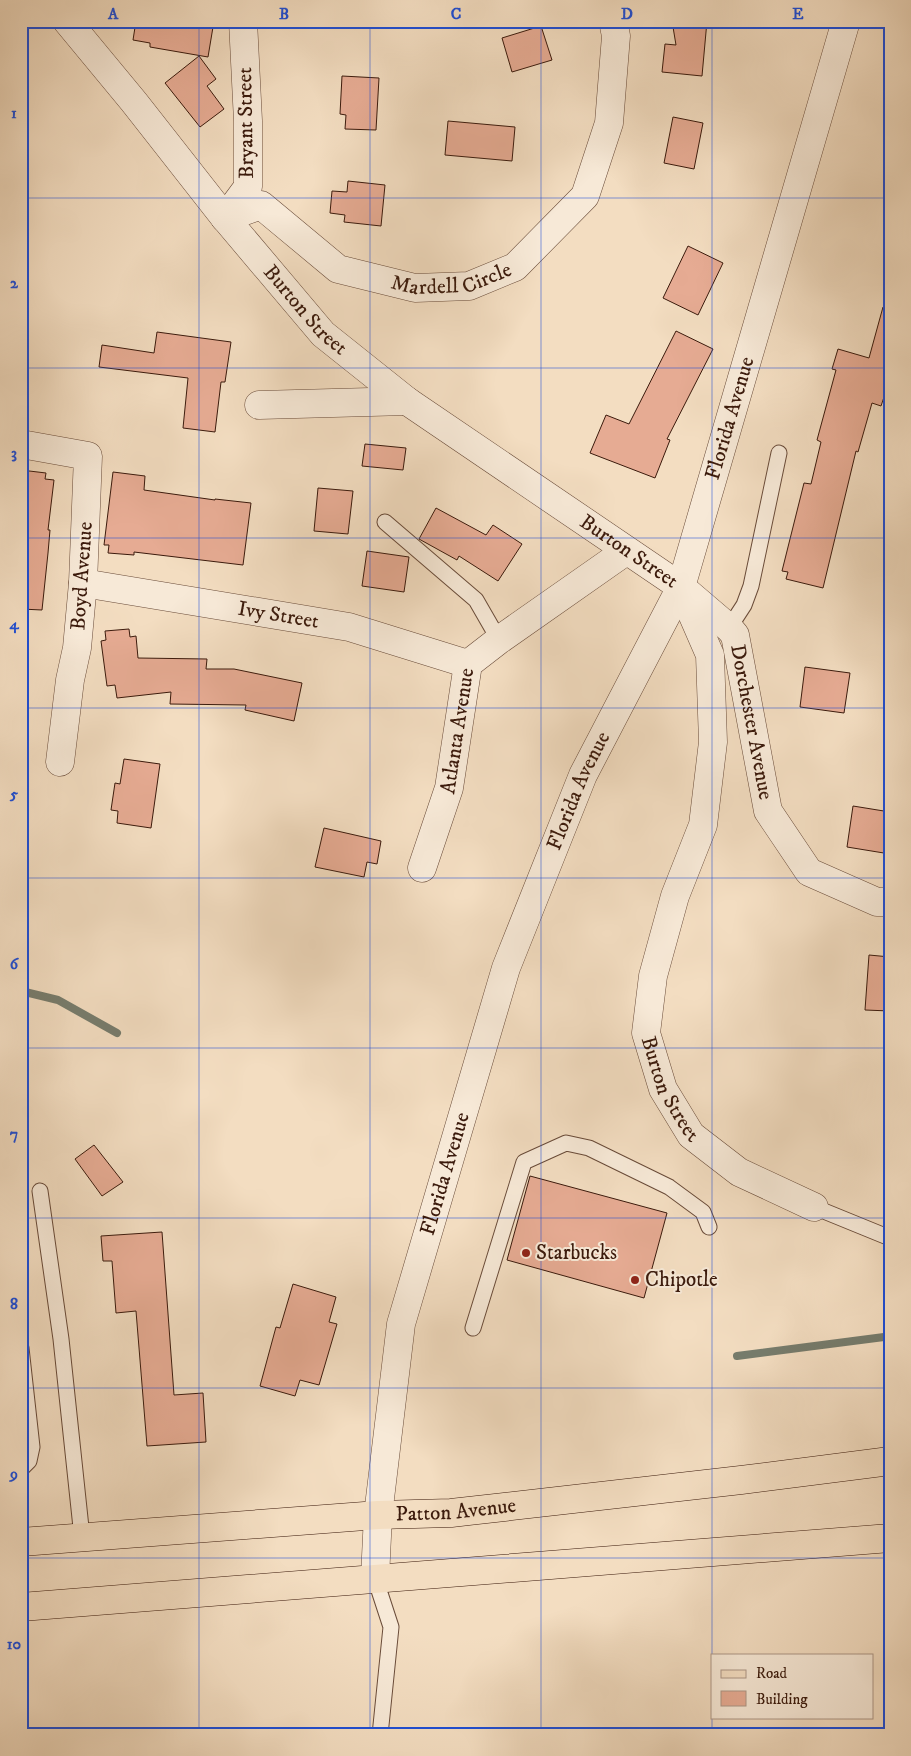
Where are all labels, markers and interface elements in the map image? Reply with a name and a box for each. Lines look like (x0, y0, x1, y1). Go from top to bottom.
text: A (107, 4, 119, 24)
text: B (279, 4, 289, 24)
text: C (451, 4, 461, 24)
text: D (621, 4, 633, 24)
text: E (792, 4, 804, 24)
street label: Bryant Street (232, 67, 260, 179)
text: 1 (11, 103, 17, 123)
street label: Mardell Circle (388, 257, 516, 302)
street label: Burton Street (257, 260, 353, 361)
text: 2 (10, 273, 19, 293)
street label: Florida Avenue (700, 354, 760, 483)
text: 3 (11, 443, 17, 463)
street label: Burton Street (575, 509, 683, 594)
street label: Boyd Avenue (65, 520, 99, 631)
street label: Ivy Street (236, 596, 321, 635)
text: 4 (8, 614, 19, 634)
street label: Dorchester Avenue (724, 642, 779, 802)
street label: Atlanta Avenue (435, 666, 480, 796)
street label: Florida Avenue (541, 727, 616, 854)
text: 5 (9, 784, 18, 804)
text: 6 (10, 954, 20, 974)
street label: Burton Street (635, 1033, 703, 1149)
street label: Florida Avenue (415, 1109, 476, 1238)
text: 7 (10, 1124, 18, 1144)
place label: Starbucks (536, 1240, 617, 1266)
marker: Starbucks (520, 1247, 532, 1259)
place label: Chipotle (645, 1267, 718, 1293)
marker: Chipotle (629, 1274, 641, 1286)
text: 8 (10, 1294, 18, 1314)
text: 9 (9, 1464, 18, 1484)
street label: Patton Avenue (395, 1493, 518, 1528)
text: 10 (7, 1634, 22, 1654)
legend (711, 1654, 874, 1718)
text: Road (756, 1664, 788, 1683)
text: Building (756, 1690, 808, 1709)

